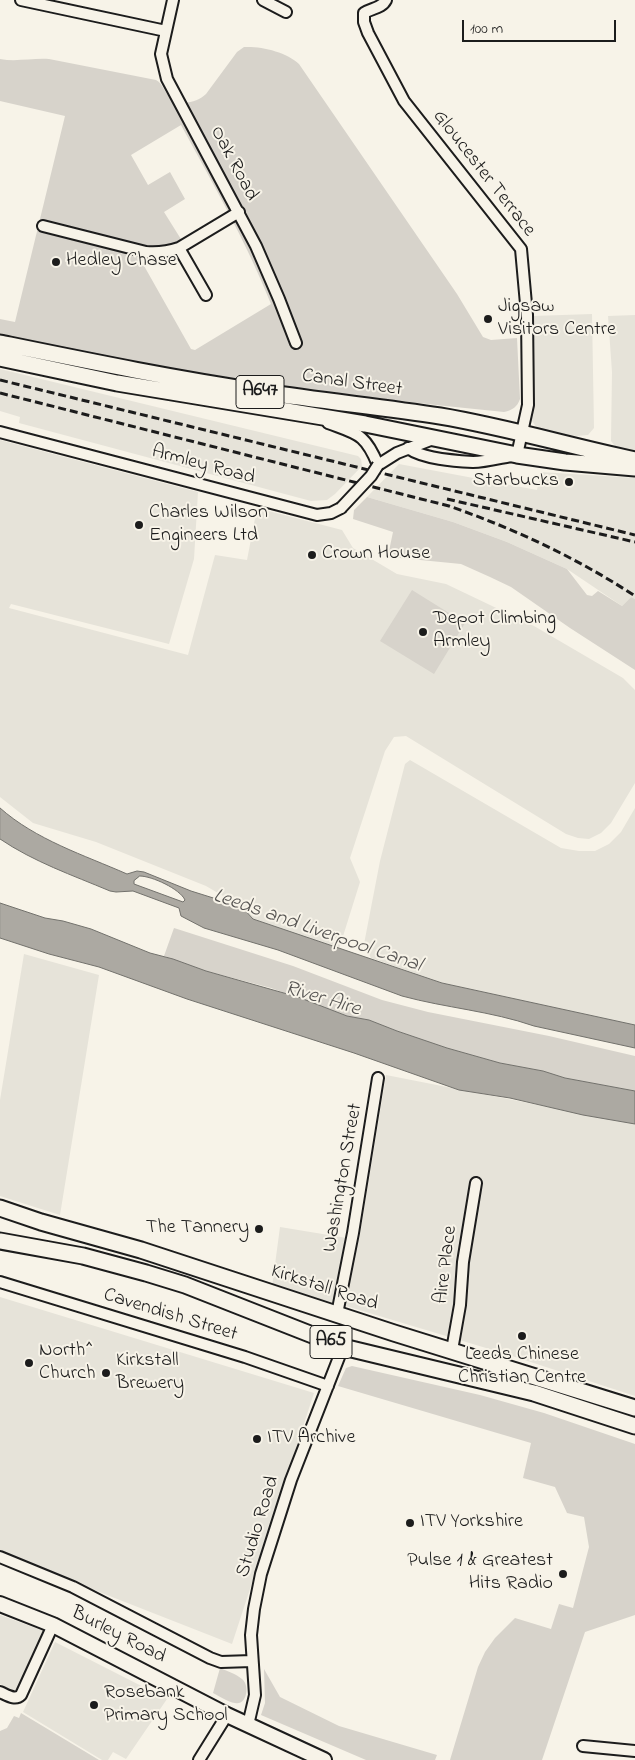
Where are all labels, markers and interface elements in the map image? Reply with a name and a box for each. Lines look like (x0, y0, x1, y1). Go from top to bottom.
scale bar (465, 10, 619, 42)
text: 100 m (470, 18, 503, 40)
street label: Gloucester Terrace (426, 106, 540, 242)
street label: Oak Road (203, 123, 263, 205)
place label: Hedley Chase (66, 250, 177, 274)
marker: Hedley Chase (50, 256, 62, 268)
place label: Jigsaw Visitors Centre (498, 296, 616, 343)
marker: Jigsaw Visitors Centre (482, 313, 494, 325)
street label: Canal Street (300, 365, 404, 403)
road number: A647 (236, 376, 284, 408)
street label: Armley Road (149, 441, 257, 491)
place label: Starbucks (473, 470, 559, 494)
marker: Starbucks (563, 476, 575, 488)
place label: Charles Wilson Engineers Ltd (149, 502, 268, 549)
marker: Charles Wilson Engineers Ltd (133, 519, 145, 531)
place label: Crown House (322, 543, 430, 567)
marker: Crown House (306, 549, 318, 561)
place label: Depot Climbing Armley (433, 608, 556, 655)
marker: Depot Climbing Armley (417, 626, 429, 638)
water label: Leeds and Liverpool Canal (209, 884, 425, 980)
water label: River Aire (281, 977, 363, 1023)
street label: Washington Street (319, 1102, 369, 1254)
place label: The Tannery (146, 1217, 249, 1241)
marker: The Tannery (253, 1223, 265, 1235)
street label: Aire Place (430, 1225, 464, 1305)
street label: Kirkstall Road (267, 1260, 381, 1318)
street label: Cavendish Street (100, 1284, 240, 1348)
road number: A65 (310, 1325, 352, 1358)
marker: Leeds Chinese Christian Centre (516, 1330, 528, 1342)
place label: North^ Church (39, 1340, 95, 1387)
place label: Leeds Chinese Christian Centre (458, 1344, 586, 1391)
place label: Kirkstall Brewery (116, 1350, 184, 1397)
marker: North^ Church (23, 1357, 35, 1369)
marker: Kirkstall Brewery (100, 1367, 112, 1379)
place label: ITV Archive (267, 1427, 355, 1451)
marker: ITV Archive (251, 1433, 263, 1445)
street label: Studio Road (232, 1473, 286, 1581)
place label: ITV Yorkshire (420, 1511, 523, 1535)
marker: ITV Yorkshire (404, 1517, 416, 1529)
place label: Pulse 1 & Greatest Hits Radio (407, 1550, 553, 1597)
marker: Pulse 1 & Greatest Hits Radio (557, 1568, 569, 1580)
street label: Burley Road (67, 1602, 169, 1670)
place label: Rosebank Primary School (104, 1682, 228, 1729)
marker: Rosebank Primary School (88, 1699, 100, 1711)

